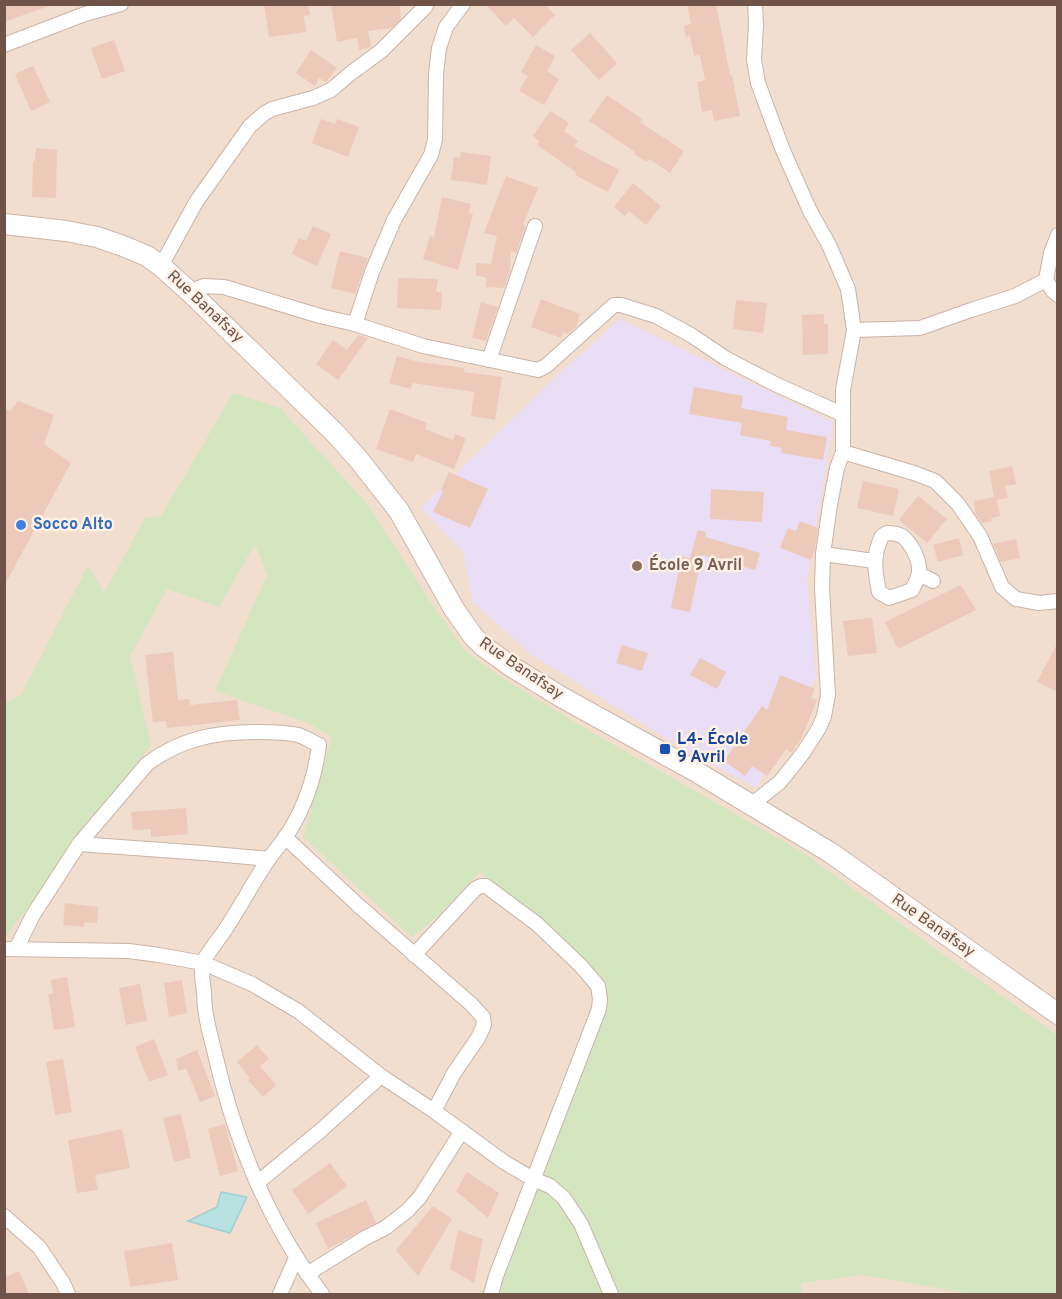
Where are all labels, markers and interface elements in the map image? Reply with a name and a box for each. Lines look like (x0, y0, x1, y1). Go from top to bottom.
street label: Rue Banafsay (162, 266, 248, 348)
place label: Socco Alto (33, 515, 113, 535)
marker: Socco Alto (14, 518, 28, 532)
place label: École 9 Avril (649, 554, 742, 576)
marker: École 9 Avril (630, 559, 644, 573)
street label: Rue Banafsay (475, 633, 567, 705)
place label: L4- École 9 Avril (677, 728, 748, 768)
marker: L4- École 9 Avril (658, 742, 672, 756)
street label: Rue Banafsay (887, 890, 979, 962)

